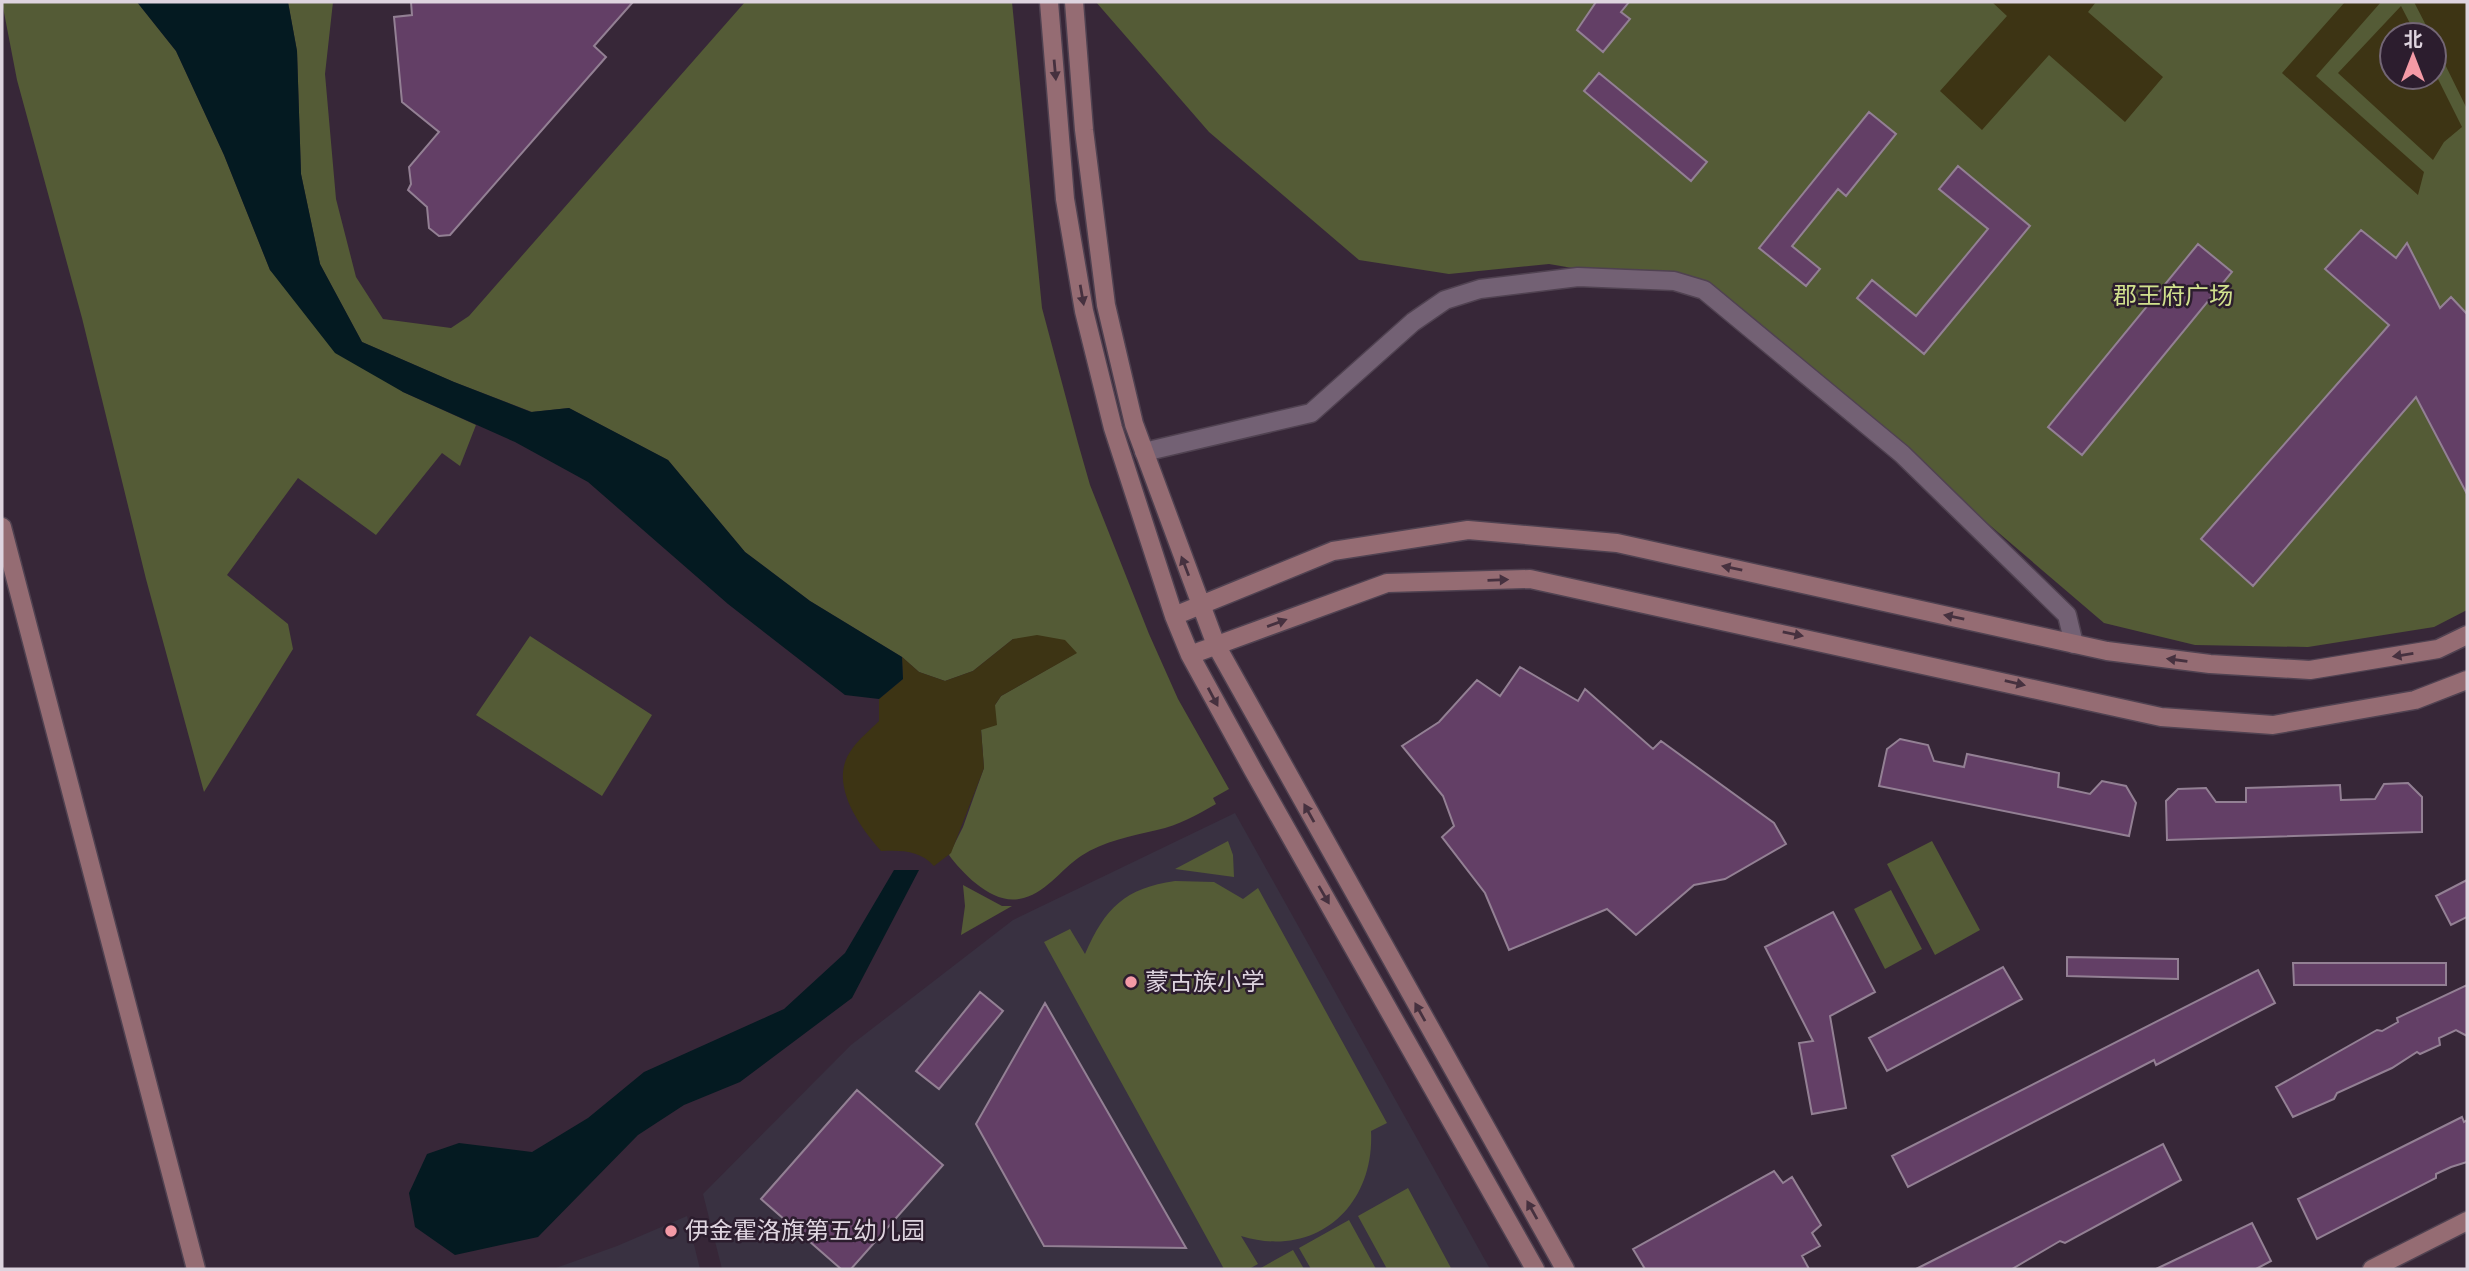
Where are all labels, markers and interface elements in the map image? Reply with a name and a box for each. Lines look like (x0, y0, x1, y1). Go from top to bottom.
north arrow (2378, 21, 2448, 91)
text: 北 (2403, 27, 2423, 53)
one-way arrow (1050, 59, 1061, 81)
park label: 郡王府广场 (2113, 280, 2233, 312)
one-way arrow (1077, 285, 1088, 307)
one-way arrow (1180, 556, 1191, 577)
one-way arrow (1720, 563, 1742, 574)
one-way arrow (1487, 574, 1509, 586)
one-way arrow (1943, 612, 1965, 623)
one-way arrow (1267, 617, 1288, 628)
one-way arrow (1782, 629, 1804, 640)
one-way arrow (2392, 650, 2414, 661)
one-way arrow (2166, 654, 2188, 665)
one-way arrow (2004, 678, 2026, 689)
one-way arrow (1207, 687, 1219, 706)
one-way arrow (1303, 803, 1315, 823)
one-way arrow (1318, 885, 1330, 905)
place label: 蒙古族小学 (1145, 966, 1265, 998)
marker: 蒙古族小学 (1123, 974, 1139, 990)
one-way arrow (1414, 1002, 1426, 1021)
one-way arrow (1526, 1200, 1538, 1219)
place label: 伊金霍洛旗第五幼儿园 (685, 1215, 925, 1247)
marker: 伊金霍洛旗第五幼儿园 (663, 1223, 679, 1239)

